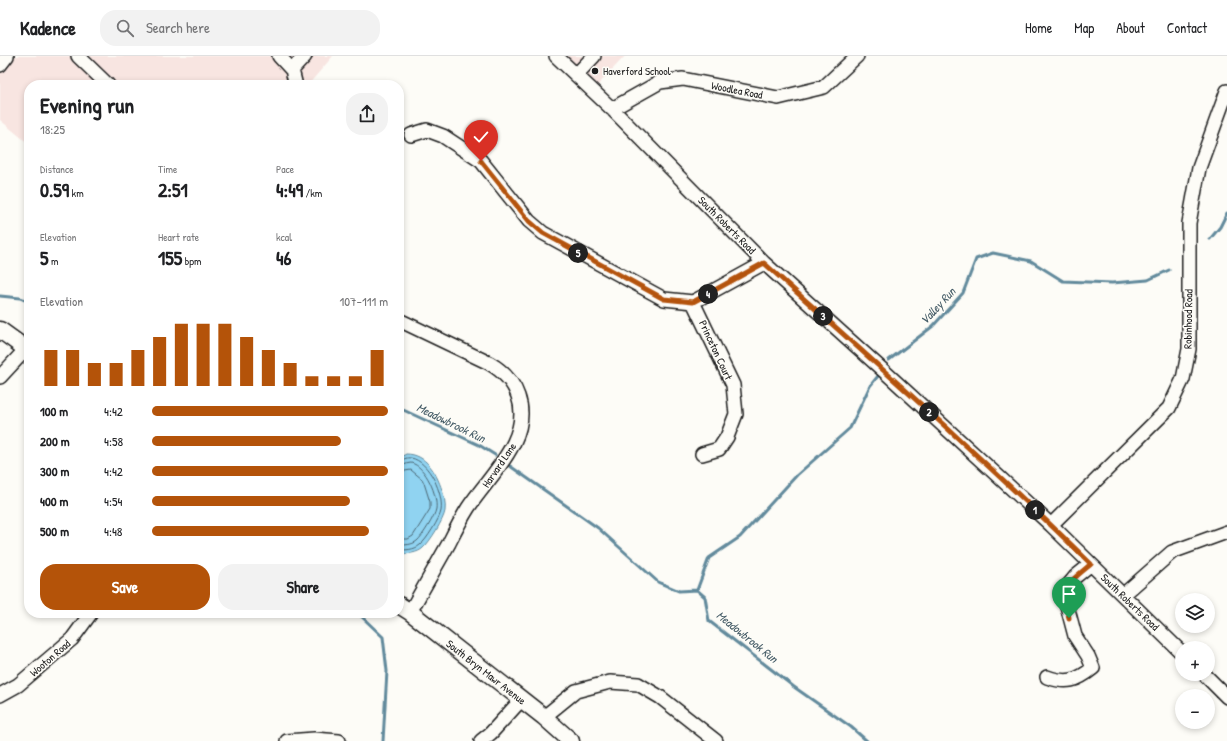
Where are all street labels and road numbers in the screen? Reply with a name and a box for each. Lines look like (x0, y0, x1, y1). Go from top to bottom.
street label: Woodlea Road (710, 78, 765, 102)
street label: South Roberts Road (695, 193, 759, 257)
street label: Robinhood Road (1180, 288, 1196, 349)
street label: Princeton Court (696, 318, 736, 382)
street label: Harvard Lane (479, 439, 519, 490)
street label: South Roberts Road (1098, 571, 1163, 634)
street label: Wooton Road (27, 636, 74, 679)
street label: South Bryn Mawr Avenue (443, 636, 529, 708)

